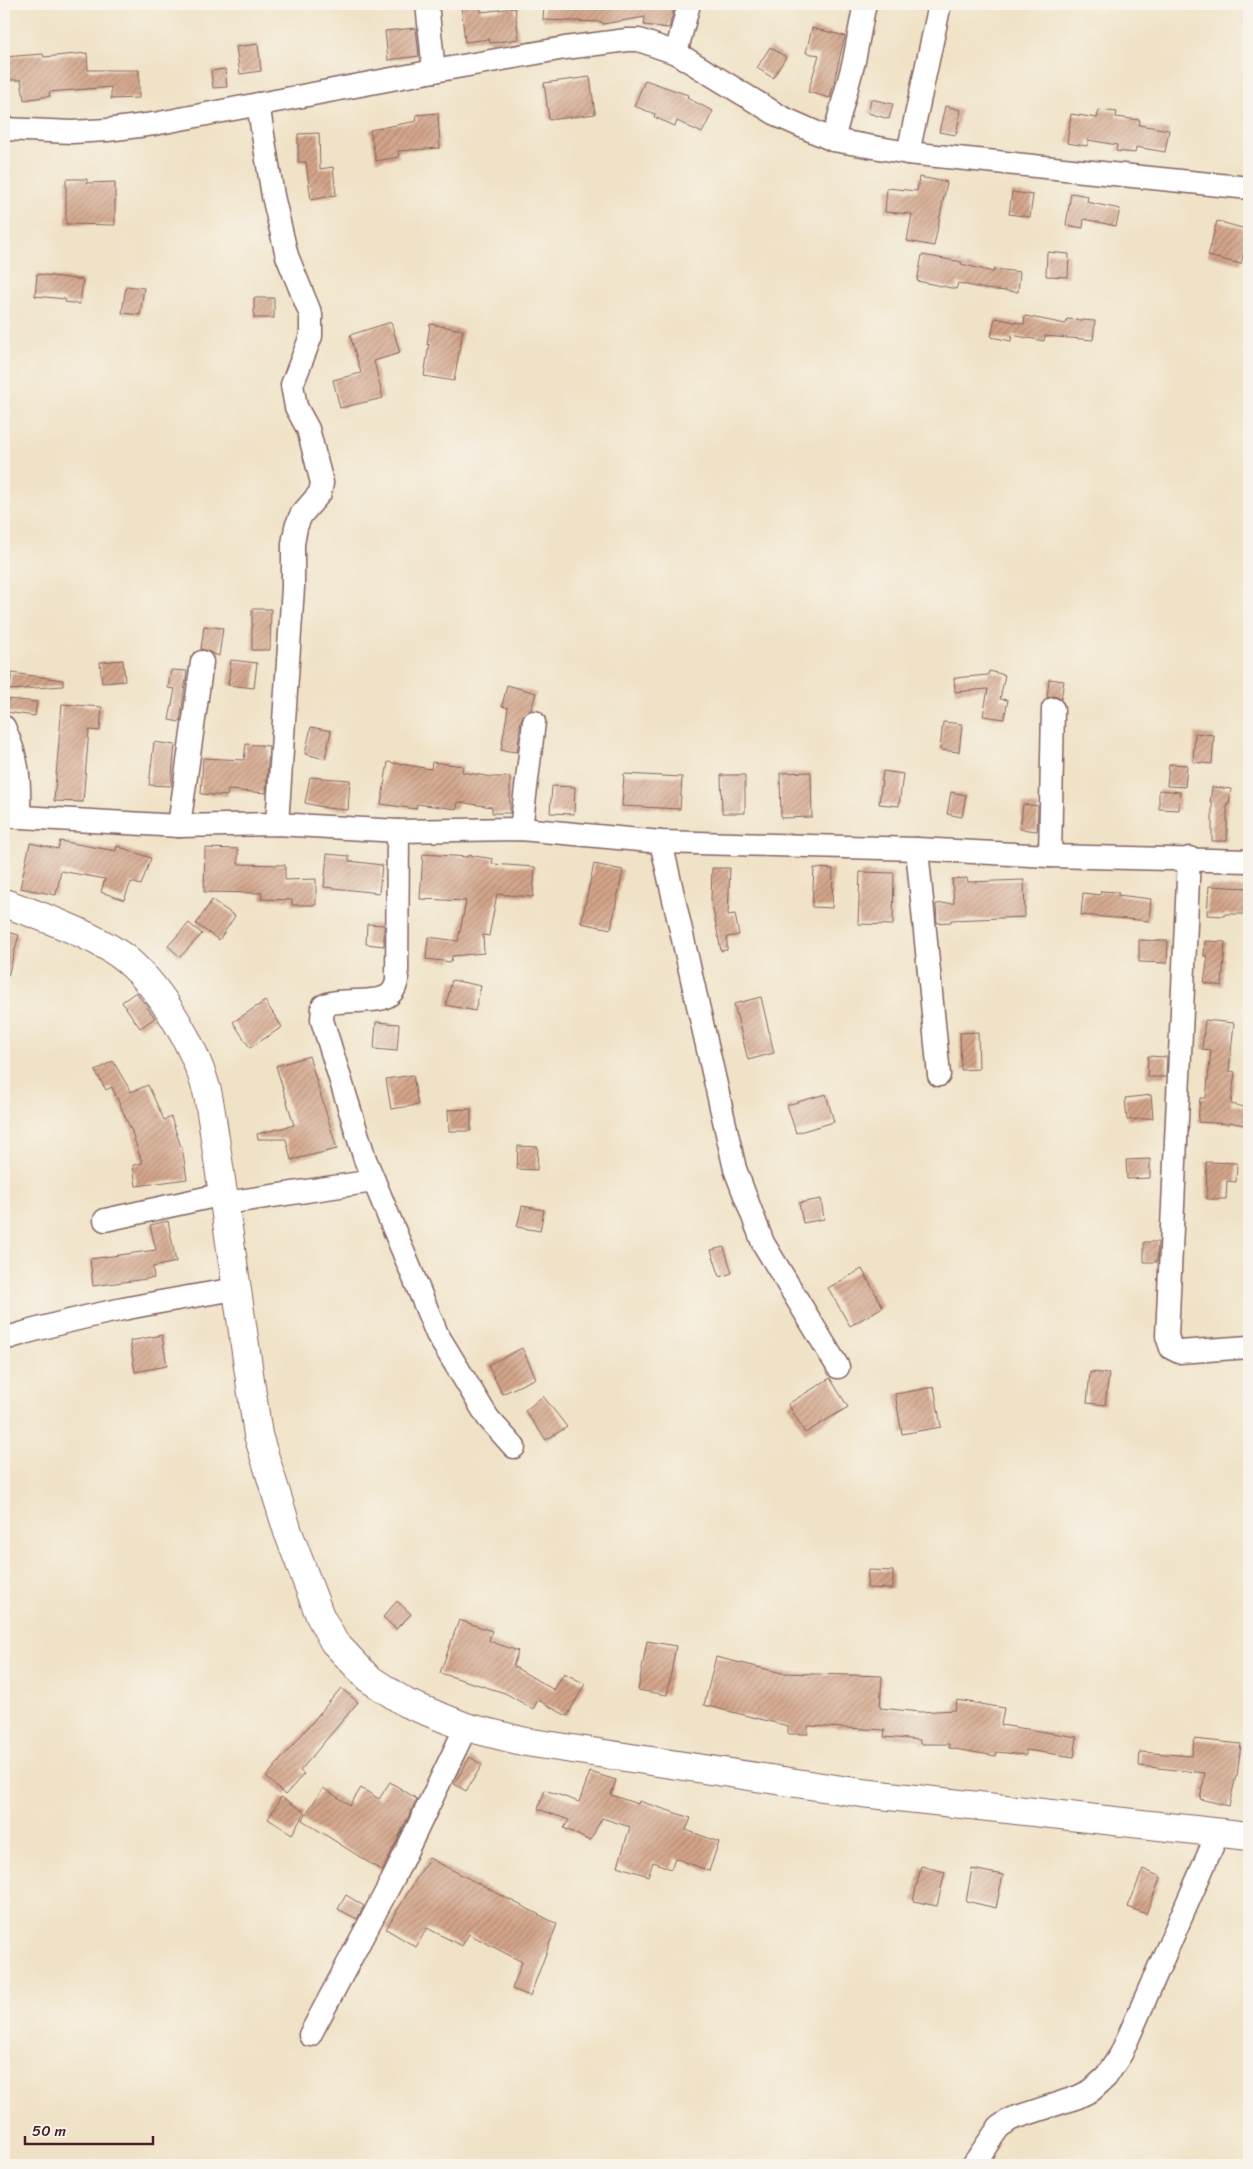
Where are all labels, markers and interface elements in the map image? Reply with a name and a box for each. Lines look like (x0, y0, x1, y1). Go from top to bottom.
scale bar (25, 2114, 152, 2146)
text: 50 m (32, 2118, 67, 2144)

